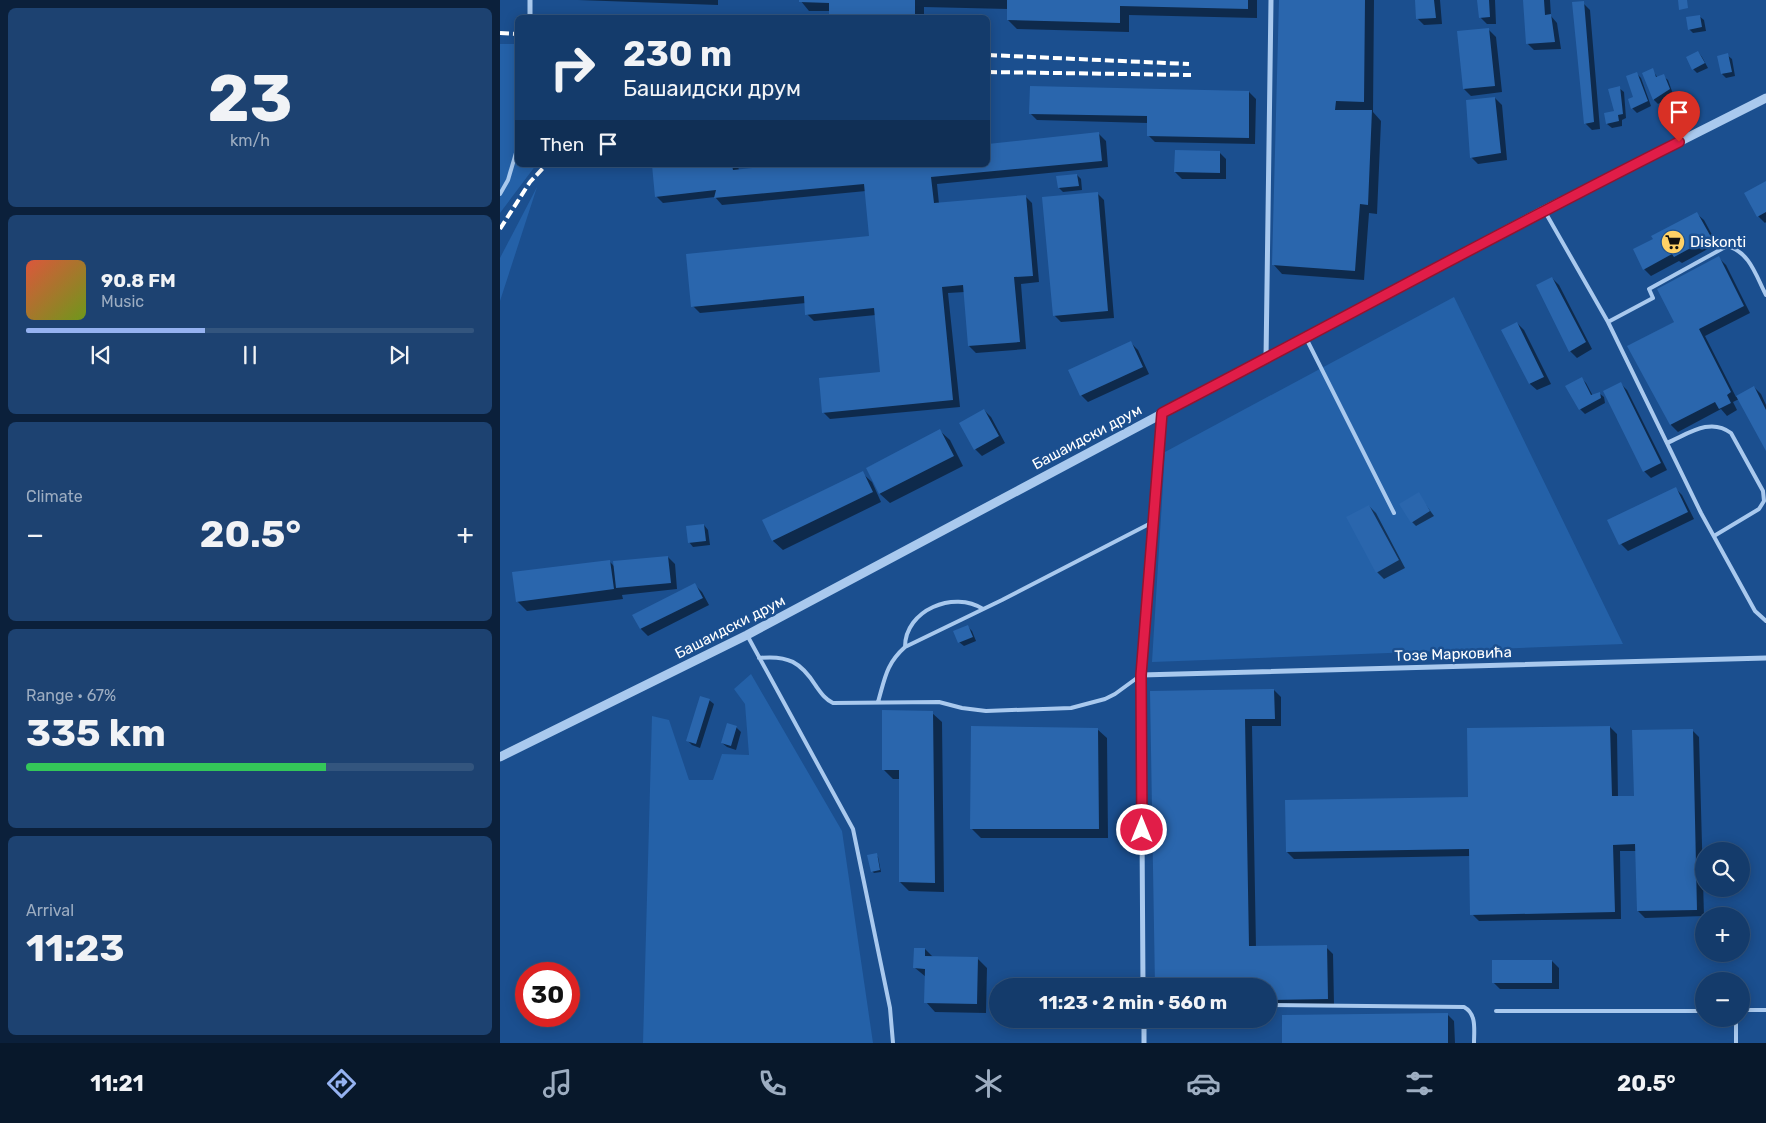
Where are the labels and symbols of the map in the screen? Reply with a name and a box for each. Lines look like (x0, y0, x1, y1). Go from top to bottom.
pin (1658, 91, 1700, 142)
supermarket icon: Diskonti (1660, 229, 1686, 255)
place label: Diskonti (1690, 233, 1746, 251)
street label: Башаидски друм (1029, 401, 1145, 473)
street label: Башаидски друм (672, 591, 788, 663)
street label: Тозе Марковића (1394, 643, 1512, 665)
position arrow (1115, 803, 1167, 855)
speed limit sign: 30 (515, 962, 580, 1027)

